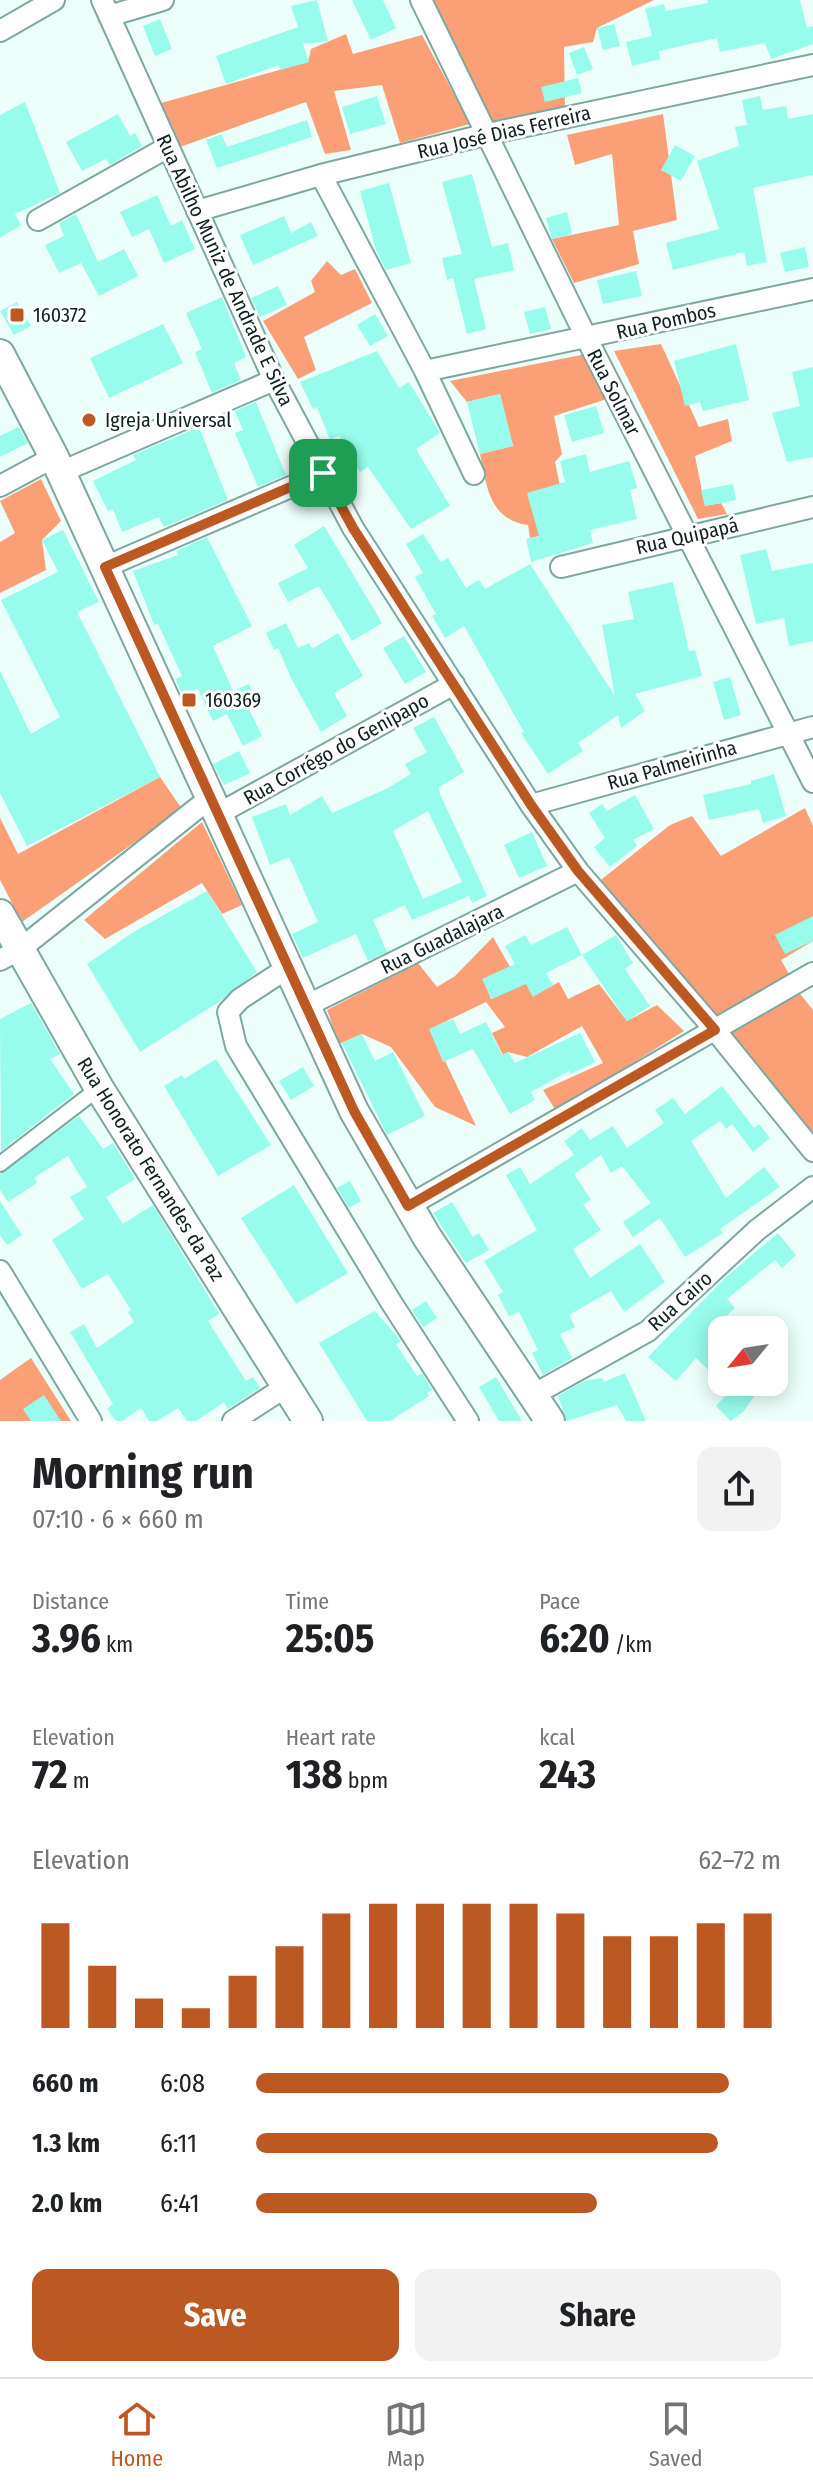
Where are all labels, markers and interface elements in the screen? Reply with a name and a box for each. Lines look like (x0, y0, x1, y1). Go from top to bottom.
street label: Rua José Dias Ferreira (415, 100, 593, 164)
street label: Rua Abilho Muniz de Andrade E Silva (151, 130, 299, 410)
street label: Rua Pombos (614, 298, 718, 344)
place label: 160372 (33, 303, 87, 327)
marker: 160372 (8, 306, 26, 324)
street label: Rua Solmar (582, 345, 646, 439)
place label: Igreja Universal (105, 408, 232, 432)
marker: Igreja Universal (80, 411, 98, 429)
pin (289, 439, 357, 507)
icon: arrive (301, 451, 345, 495)
street label: Rua Quipapá (633, 513, 741, 559)
place label: 160369 (205, 688, 261, 712)
street label: Rua Corrégo do Genipapo (239, 688, 433, 810)
marker: 160369 (180, 691, 198, 709)
street label: Rua Palmeirinha (605, 735, 739, 795)
street label: Rua Guadalajara (377, 899, 507, 979)
street label: Rua Honorato Fernandes da Paz (72, 1053, 230, 1285)
street label: Rua Cairo (643, 1266, 717, 1336)
north arrow (708, 1316, 788, 1396)
map controls (708, 1316, 788, 1396)
text: Morning run (32, 1447, 254, 1500)
button: share (697, 1447, 781, 1531)
text: 07:10 · 6 × 660 m (32, 1504, 204, 1535)
text: Distance (32, 1588, 109, 1615)
text: Time (286, 1588, 329, 1615)
text: Pace (539, 1588, 580, 1615)
text: 3.96 (32, 1615, 101, 1663)
text: 25:05 (286, 1615, 374, 1663)
text: 6:20 (539, 1615, 610, 1663)
text: km (101, 1631, 133, 1658)
text: /km (610, 1631, 652, 1658)
text: Elevation (32, 1724, 115, 1751)
text: Heart rate (286, 1724, 376, 1751)
text: kcal (539, 1724, 575, 1751)
text: 72 (32, 1751, 67, 1799)
text: 138 (286, 1751, 343, 1799)
text: 243 (539, 1751, 596, 1799)
text: m (67, 1767, 90, 1794)
text: bpm (343, 1767, 388, 1794)
text: Elevation (32, 1845, 130, 1876)
text: 62–72 m (698, 1845, 781, 1876)
text: 660 m (32, 2068, 99, 2099)
text: 6:08 (160, 2068, 205, 2099)
text: 1.3 km (32, 2128, 100, 2159)
text: 6:11 (160, 2128, 197, 2159)
text: 2.0 km (32, 2188, 102, 2219)
text: 6:41 (160, 2188, 200, 2219)
button: Save (32, 2269, 399, 2361)
button: Share (415, 2269, 781, 2361)
tab: Home (110, 2397, 163, 2472)
tab: Map (384, 2397, 428, 2472)
tab: Saved (649, 2397, 703, 2472)

